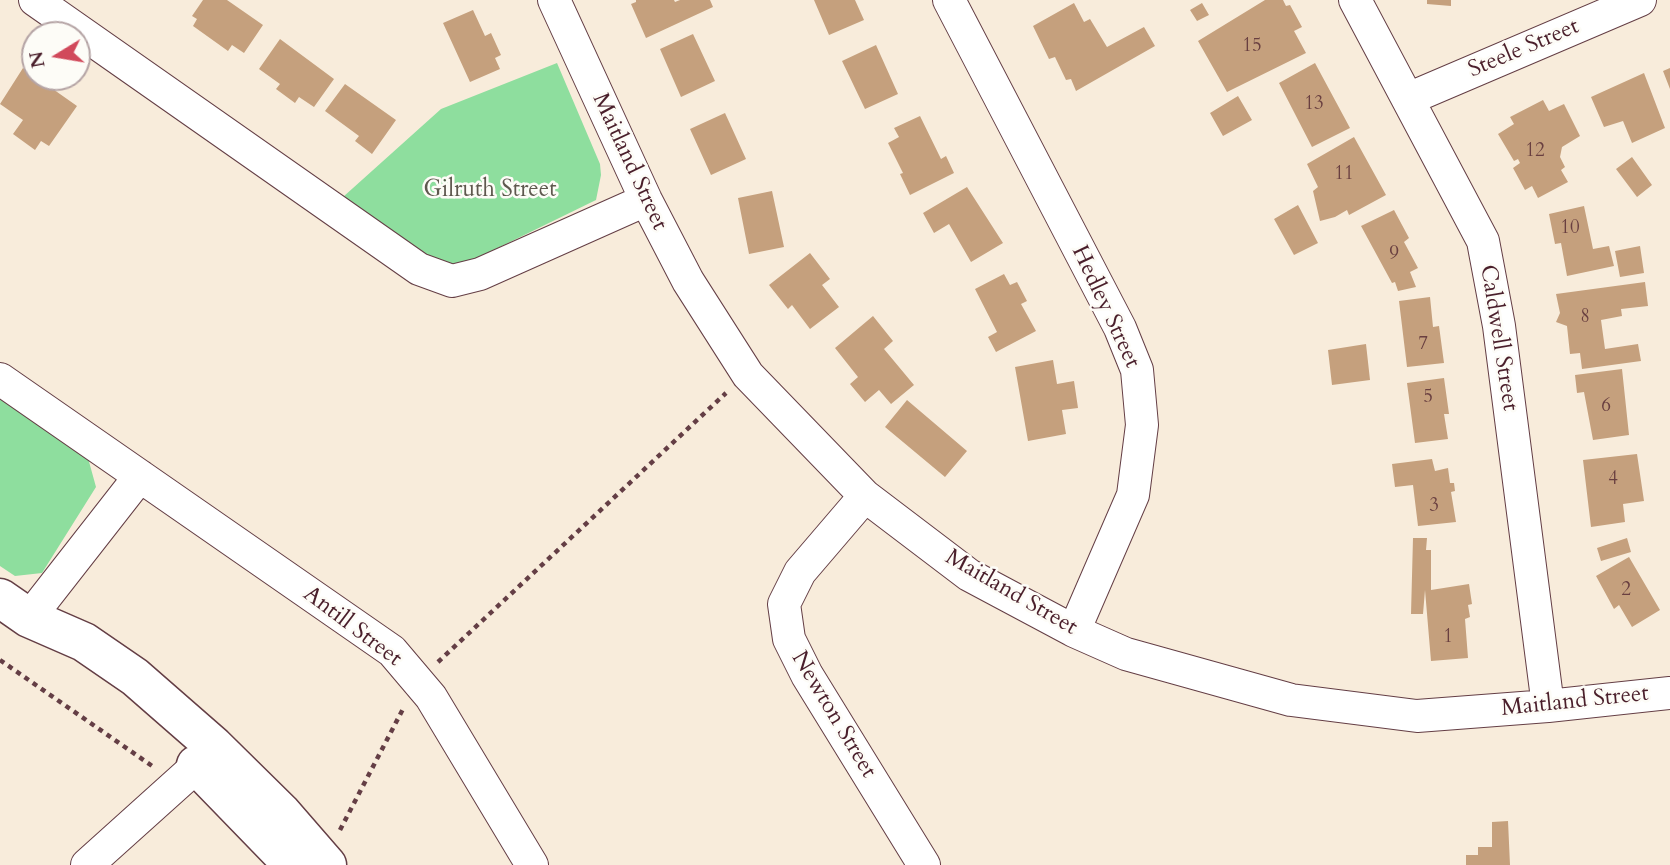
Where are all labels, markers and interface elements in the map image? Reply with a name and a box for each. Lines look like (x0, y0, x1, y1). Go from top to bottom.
street label: Steele Street (1465, 13, 1583, 85)
north arrow (21, 21, 91, 91)
house number: 15 (1242, 36, 1262, 58)
text: N (23, 49, 52, 70)
street label: Maitland Street (585, 89, 673, 235)
house number: 13 (1304, 94, 1324, 116)
house number: 12 (1525, 141, 1545, 163)
house number: 11 (1334, 164, 1354, 186)
park label: Gilruth Street (424, 177, 556, 205)
house number: 10 (1560, 218, 1580, 240)
street label: Hedley Street (1065, 241, 1145, 373)
house number: 9 (1389, 244, 1399, 266)
street label: Caldwell Street (1473, 263, 1523, 413)
house number: 8 (1580, 307, 1590, 329)
house number: 7 (1418, 334, 1428, 356)
house number: 5 (1423, 387, 1433, 409)
house number: 6 (1601, 396, 1611, 418)
house number: 4 (1608, 469, 1618, 491)
house number: 3 (1429, 496, 1439, 518)
street label: Maitland Street (940, 544, 1082, 642)
house number: 2 (1621, 580, 1631, 602)
street label: Antill Street (297, 581, 407, 673)
house number: 1 (1443, 627, 1453, 649)
street label: Newton Street (784, 647, 882, 783)
street label: Maitland Street (1500, 681, 1650, 723)

